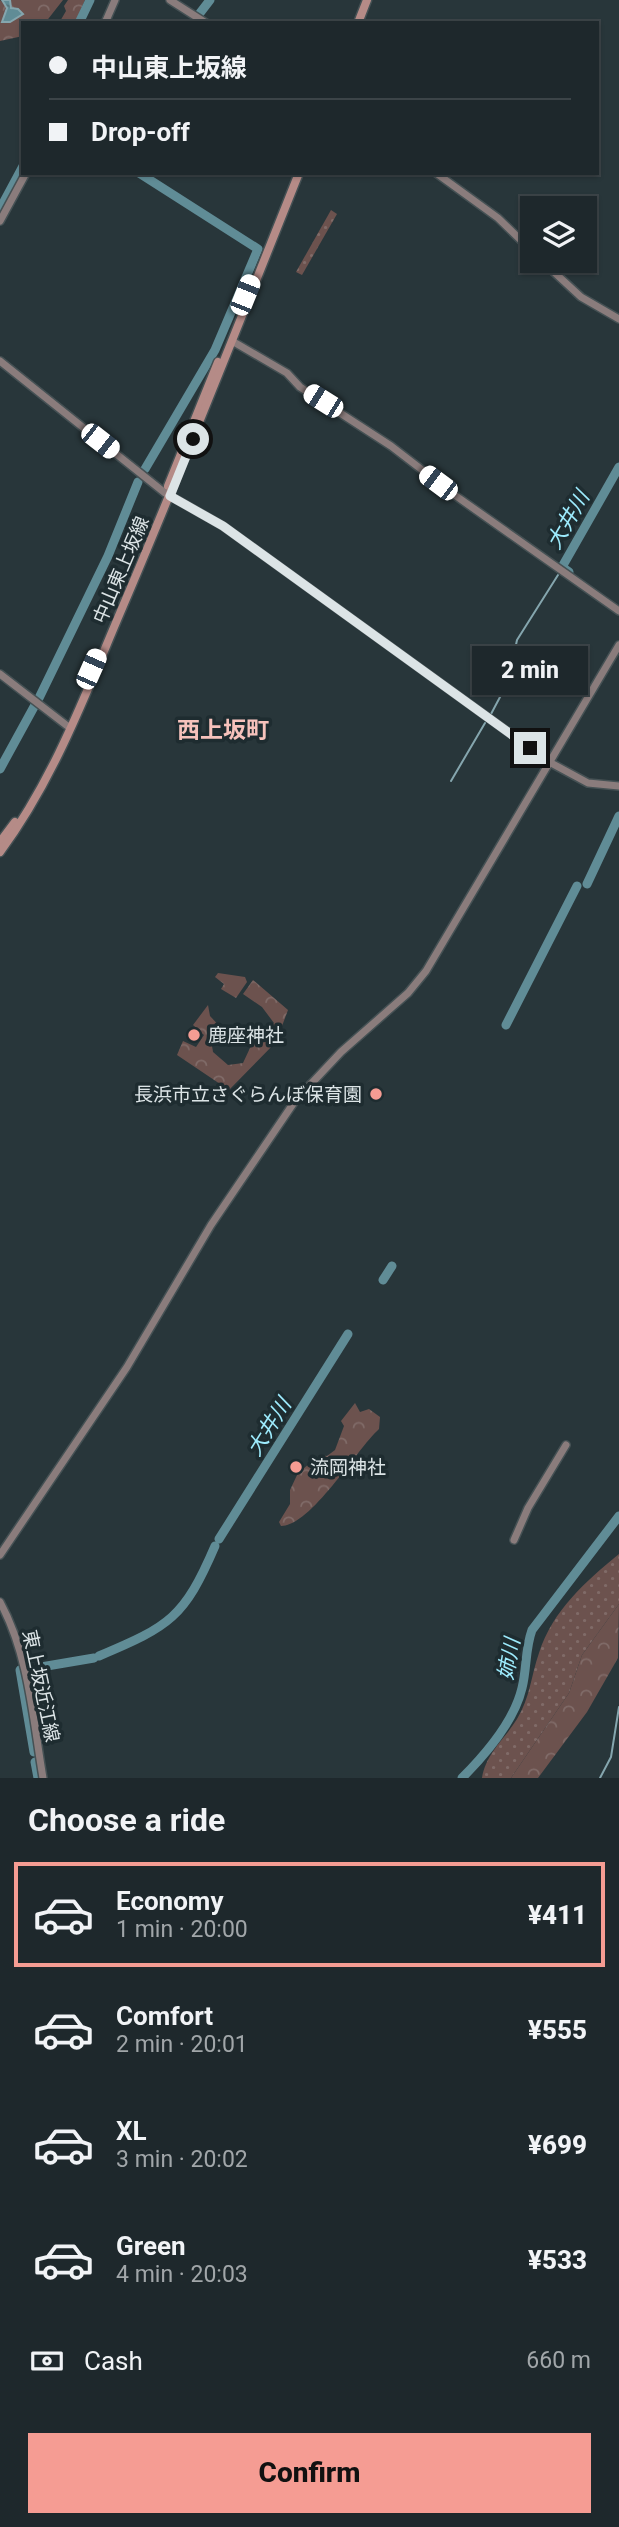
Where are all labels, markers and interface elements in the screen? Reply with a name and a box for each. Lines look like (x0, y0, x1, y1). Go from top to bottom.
text: 中山東上坂線 (91, 53, 247, 83)
text: Drop-off (91, 117, 190, 147)
map controls (520, 196, 597, 273)
button: layers (520, 196, 597, 273)
car (228, 272, 263, 318)
car (300, 381, 347, 421)
car (77, 420, 124, 462)
route start (177, 423, 209, 455)
car (415, 462, 462, 504)
water label: 大井川 (542, 485, 595, 553)
street label: 中山東上坂線 (88, 513, 154, 627)
car (73, 646, 110, 692)
callout: 2 min (472, 646, 588, 696)
text: 2 min (501, 657, 559, 684)
district label: 西上坂町 (177, 717, 269, 744)
route end (514, 732, 546, 764)
place label: 鹿座神社 (208, 1024, 284, 1047)
marker: 鹿座神社 (186, 1027, 202, 1043)
place label: 長浜市立さぐらんぼ保育園 (134, 1083, 362, 1106)
marker: 長浜市立さぐらんぼ保育園 (368, 1086, 384, 1102)
water label: 大井川 (242, 1392, 297, 1460)
place label: 流岡神社 (310, 1456, 386, 1479)
marker: 流岡神社 (288, 1459, 304, 1475)
street label: 東上坂近江線 (18, 1628, 64, 1744)
water label: 姉川 (494, 1634, 525, 1682)
text: Choose a ride (28, 1801, 225, 1839)
icon: car (32, 1883, 95, 1946)
text: Economy (116, 1886, 223, 1916)
text: ¥411 (528, 1900, 587, 1930)
text: 1 min · 20:00 (116, 1916, 248, 1943)
icon: car (32, 1998, 95, 2061)
text: Comfort (116, 2001, 213, 2031)
text: ¥555 (528, 2015, 587, 2045)
text: 2 min · 20:01 (116, 2031, 248, 2058)
icon: car (32, 2113, 95, 2176)
text: XL (116, 2116, 147, 2146)
text: ¥699 (528, 2130, 587, 2160)
text: 3 min · 20:02 (116, 2146, 248, 2173)
icon: car (32, 2228, 95, 2291)
text: Green (116, 2231, 186, 2261)
text: ¥533 (528, 2245, 587, 2275)
text: 4 min · 20:03 (116, 2261, 248, 2288)
icon: cash (28, 2342, 66, 2380)
text: Cash (84, 2346, 143, 2376)
text: 660 m (526, 2347, 591, 2374)
button: Confirm (28, 2433, 591, 2513)

